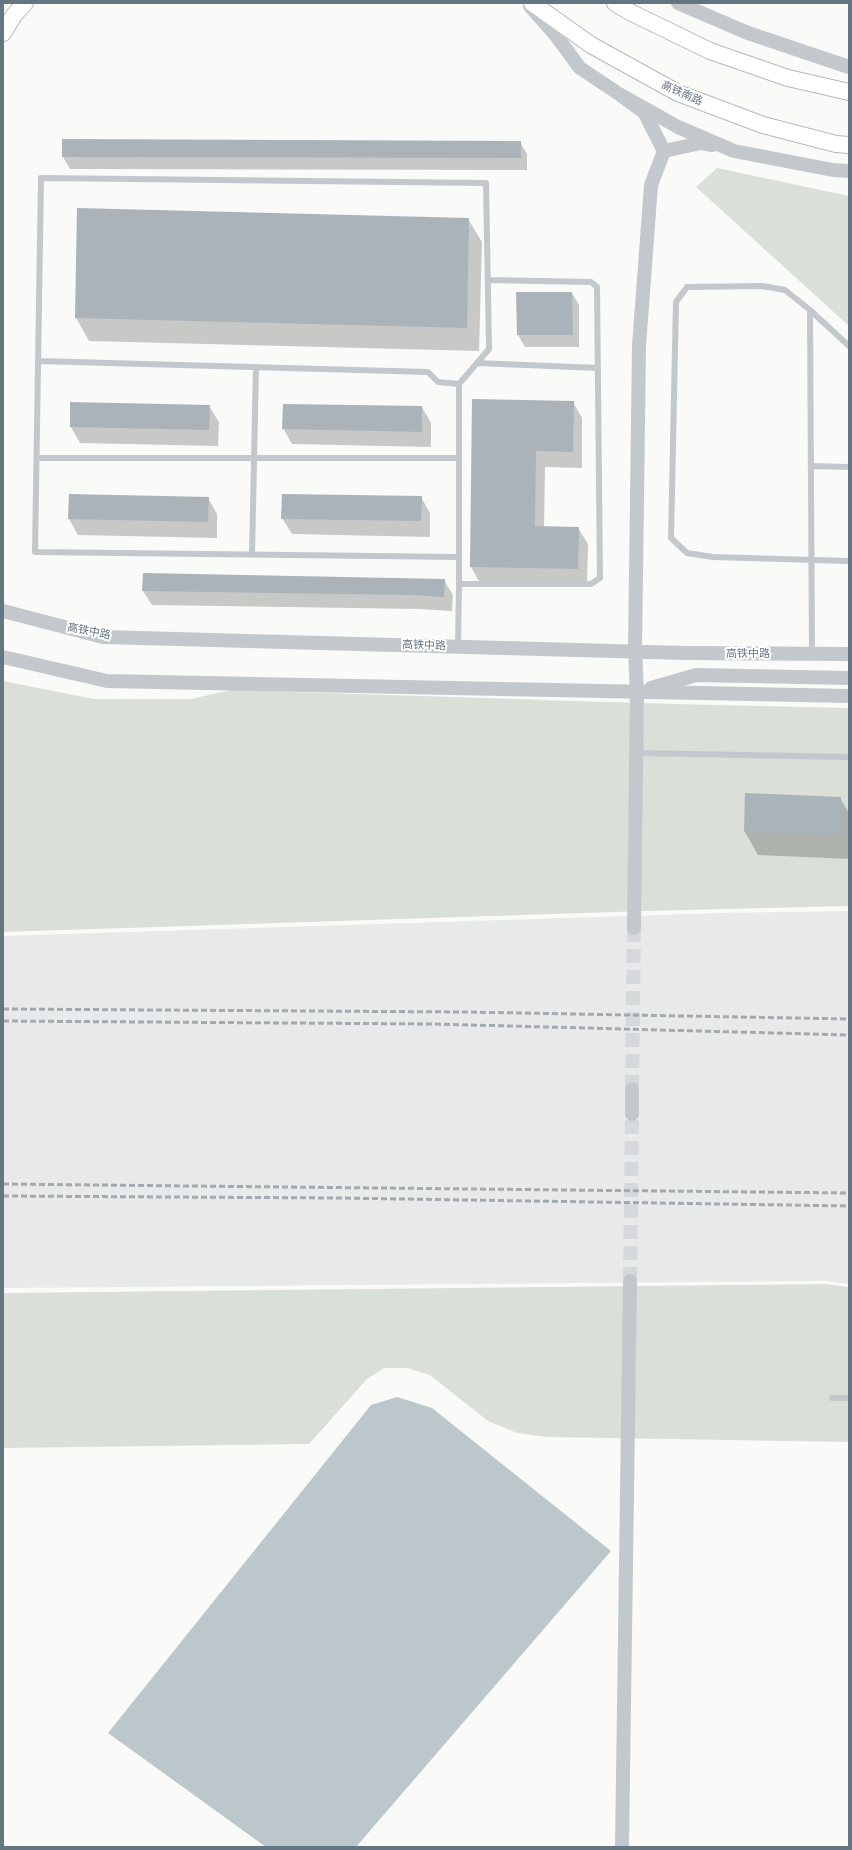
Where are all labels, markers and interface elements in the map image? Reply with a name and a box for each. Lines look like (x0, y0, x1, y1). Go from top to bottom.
street label: 高铁南路 (659, 78, 705, 108)
street label: 高铁中路 (66, 620, 112, 642)
street label: 高铁中路 (402, 638, 446, 652)
street label: 高铁中路 (726, 646, 770, 660)

